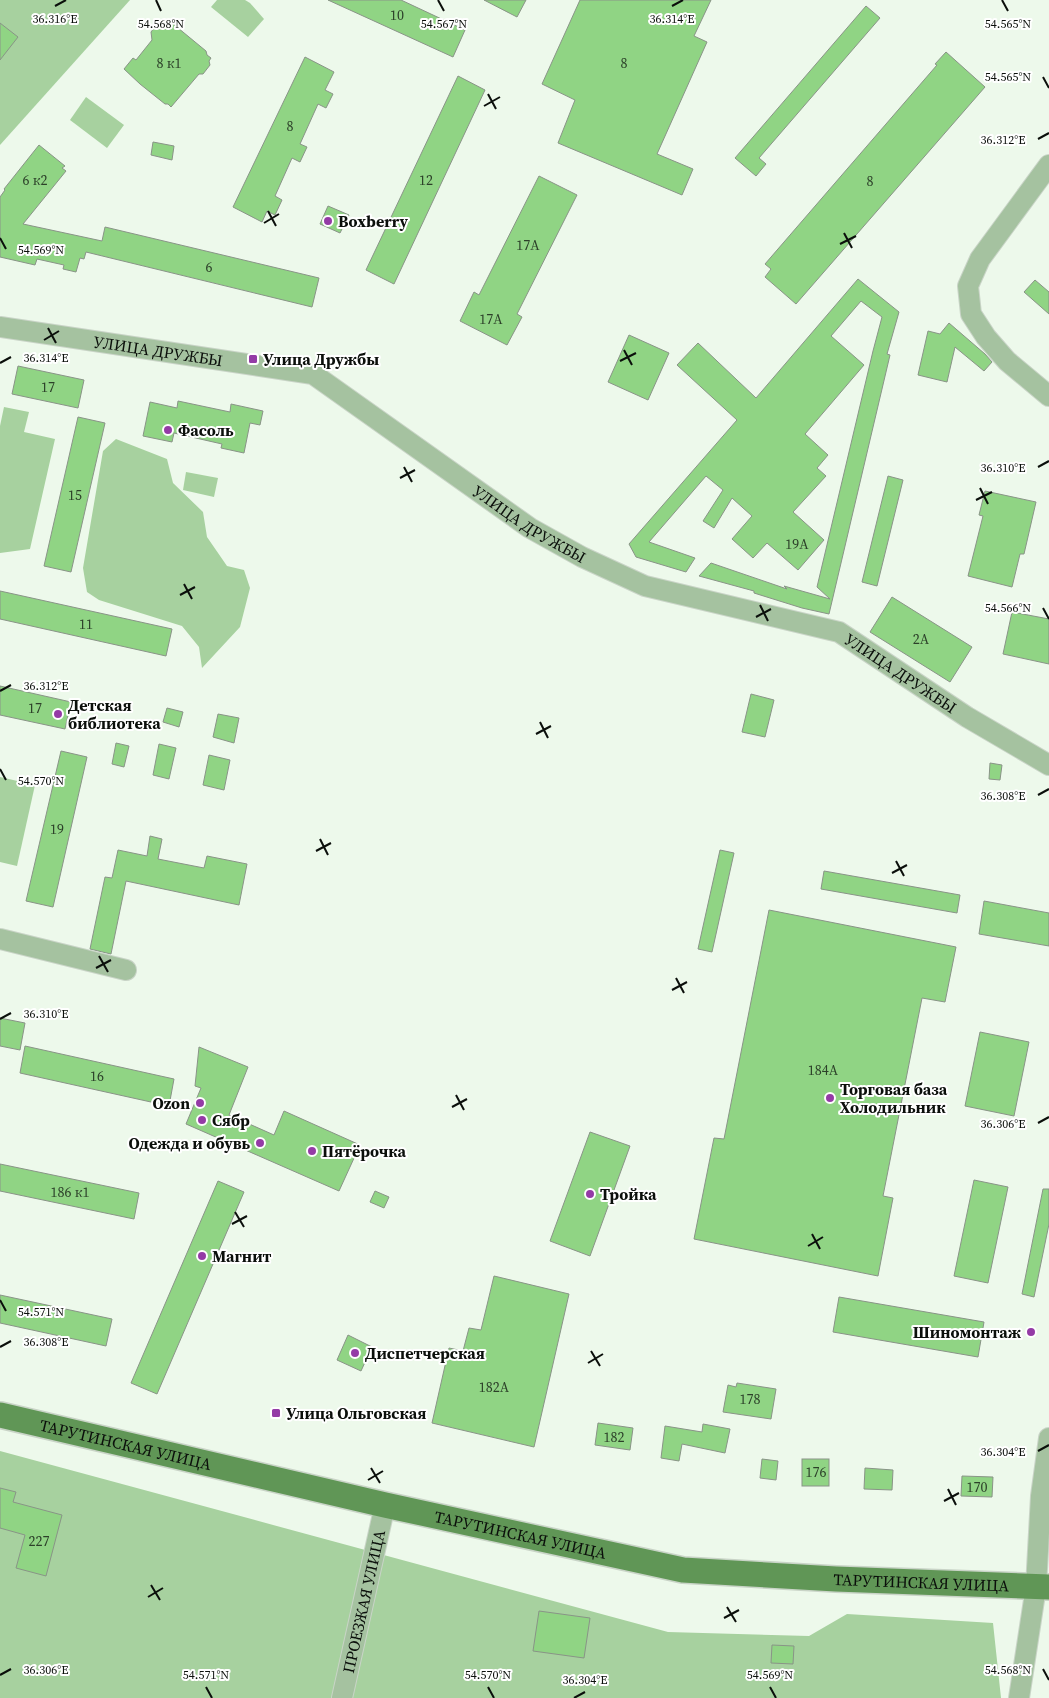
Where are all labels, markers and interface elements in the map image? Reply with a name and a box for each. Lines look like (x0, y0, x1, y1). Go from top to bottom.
house number: 10 (390, 5, 404, 25)
text: 36.316°E (33, 11, 77, 27)
text: 36.314°E (650, 11, 694, 27)
text: 54.568°N (138, 16, 184, 32)
text: 54.567°N (421, 16, 467, 32)
text: 54.565°N (985, 16, 1031, 32)
house number: 8 к1 (156, 53, 182, 73)
house number: 8 (621, 53, 628, 73)
text: 54.565°N (985, 69, 1031, 85)
house number: 8 (287, 116, 294, 136)
text: 36.312°E (981, 132, 1025, 148)
house number: 6 к2 (22, 170, 48, 190)
house number: 12 (419, 170, 433, 190)
house number: 8 (867, 171, 874, 191)
place label: Boxberry (338, 210, 408, 232)
marker: Boxberry (322, 215, 334, 227)
house number: 17А (516, 235, 540, 255)
text: 54.569°N (18, 242, 64, 258)
house number: 6 (206, 257, 213, 277)
house number: 17А (479, 309, 503, 329)
street label: УЛИЦА ДРУЖБЫ (92, 330, 224, 371)
place label: Улица Дружбы (263, 348, 379, 370)
text: 36.314°E (24, 350, 68, 366)
marker: Улица Дружбы (247, 353, 259, 365)
house number: 17 (41, 377, 55, 397)
place label: Фасоль (178, 419, 234, 441)
marker: Фасоль (162, 424, 174, 436)
text: 36.310°E (981, 460, 1025, 476)
street label: УЛИЦА ДРУЖБЫ (468, 480, 590, 568)
house number: 15 (68, 485, 82, 505)
house number: 19А (785, 534, 809, 554)
text: 54.566°N (985, 600, 1031, 616)
house number: 11 (79, 614, 93, 634)
street label: УЛИЦА ДРУЖБЫ (840, 628, 961, 718)
house number: 2А (913, 629, 930, 649)
text: 36.312°E (24, 678, 68, 694)
place label: Детская библиотека (68, 694, 161, 734)
house number: 17 (28, 698, 42, 718)
marker: Детская библиотека (52, 708, 64, 720)
text: 54.570°N (18, 773, 64, 789)
text: 36.308°E (981, 788, 1025, 804)
house number: 19 (50, 819, 64, 839)
text: 36.310°E (24, 1006, 68, 1022)
house number: 184А (808, 1060, 839, 1080)
house number: 16 (90, 1066, 104, 1086)
place label: Торговая база Холодильник (840, 1078, 948, 1118)
place label: Ozon (152, 1092, 190, 1114)
marker: Торговая база Холодильник (824, 1092, 836, 1104)
marker: Ozon (194, 1097, 206, 1109)
place label: Сябр (212, 1109, 250, 1131)
marker: Сябр (196, 1114, 208, 1126)
text: 36.306°E (981, 1116, 1025, 1132)
place label: Одежда и обувь (128, 1132, 251, 1154)
marker: Одежда и обувь (254, 1137, 266, 1149)
place label: Пятёрочка (322, 1140, 407, 1162)
marker: Пятёрочка (306, 1145, 318, 1157)
house number: 186 к1 (50, 1182, 90, 1202)
place label: Тройка (600, 1183, 657, 1205)
marker: Тройка (584, 1188, 596, 1200)
place label: Магнит (212, 1245, 272, 1267)
marker: Магнит (196, 1250, 208, 1262)
text: 54.571°N (18, 1304, 64, 1320)
place label: Шиномонтаж (913, 1321, 1022, 1343)
marker: Шиномонтаж (1025, 1326, 1037, 1338)
text: 36.308°E (24, 1334, 68, 1350)
place label: Диспетчерская (365, 1342, 485, 1364)
marker: Диспетчерская (349, 1347, 361, 1359)
house number: 182А (479, 1377, 510, 1397)
house number: 178 (740, 1389, 761, 1409)
place label: Улица Ольговская (286, 1402, 426, 1424)
marker: Улица Ольговская (270, 1407, 282, 1419)
street label: ТАРУТИНСКАЯ УЛИЦА (38, 1414, 214, 1475)
house number: 182 (604, 1427, 625, 1447)
text: 36.304°E (981, 1444, 1025, 1460)
house number: 176 (806, 1462, 827, 1482)
house number: 170 (967, 1477, 988, 1497)
street label: ТАРУТИНСКАЯ УЛИЦА (432, 1505, 609, 1564)
street label: ПРОЕЗЖАЯ УЛИЦА (337, 1527, 390, 1675)
house number: 227 (29, 1531, 50, 1551)
street label: ТАРУТИНСКАЯ УЛИЦА (833, 1568, 1010, 1597)
text: 36.306°E (24, 1662, 68, 1678)
text: 54.568°N (985, 1662, 1031, 1678)
text: 54.571°N (183, 1667, 229, 1683)
text: 54.570°N (465, 1667, 511, 1683)
text: 54.569°N (747, 1667, 793, 1683)
text: 36.304°E (563, 1672, 607, 1688)

